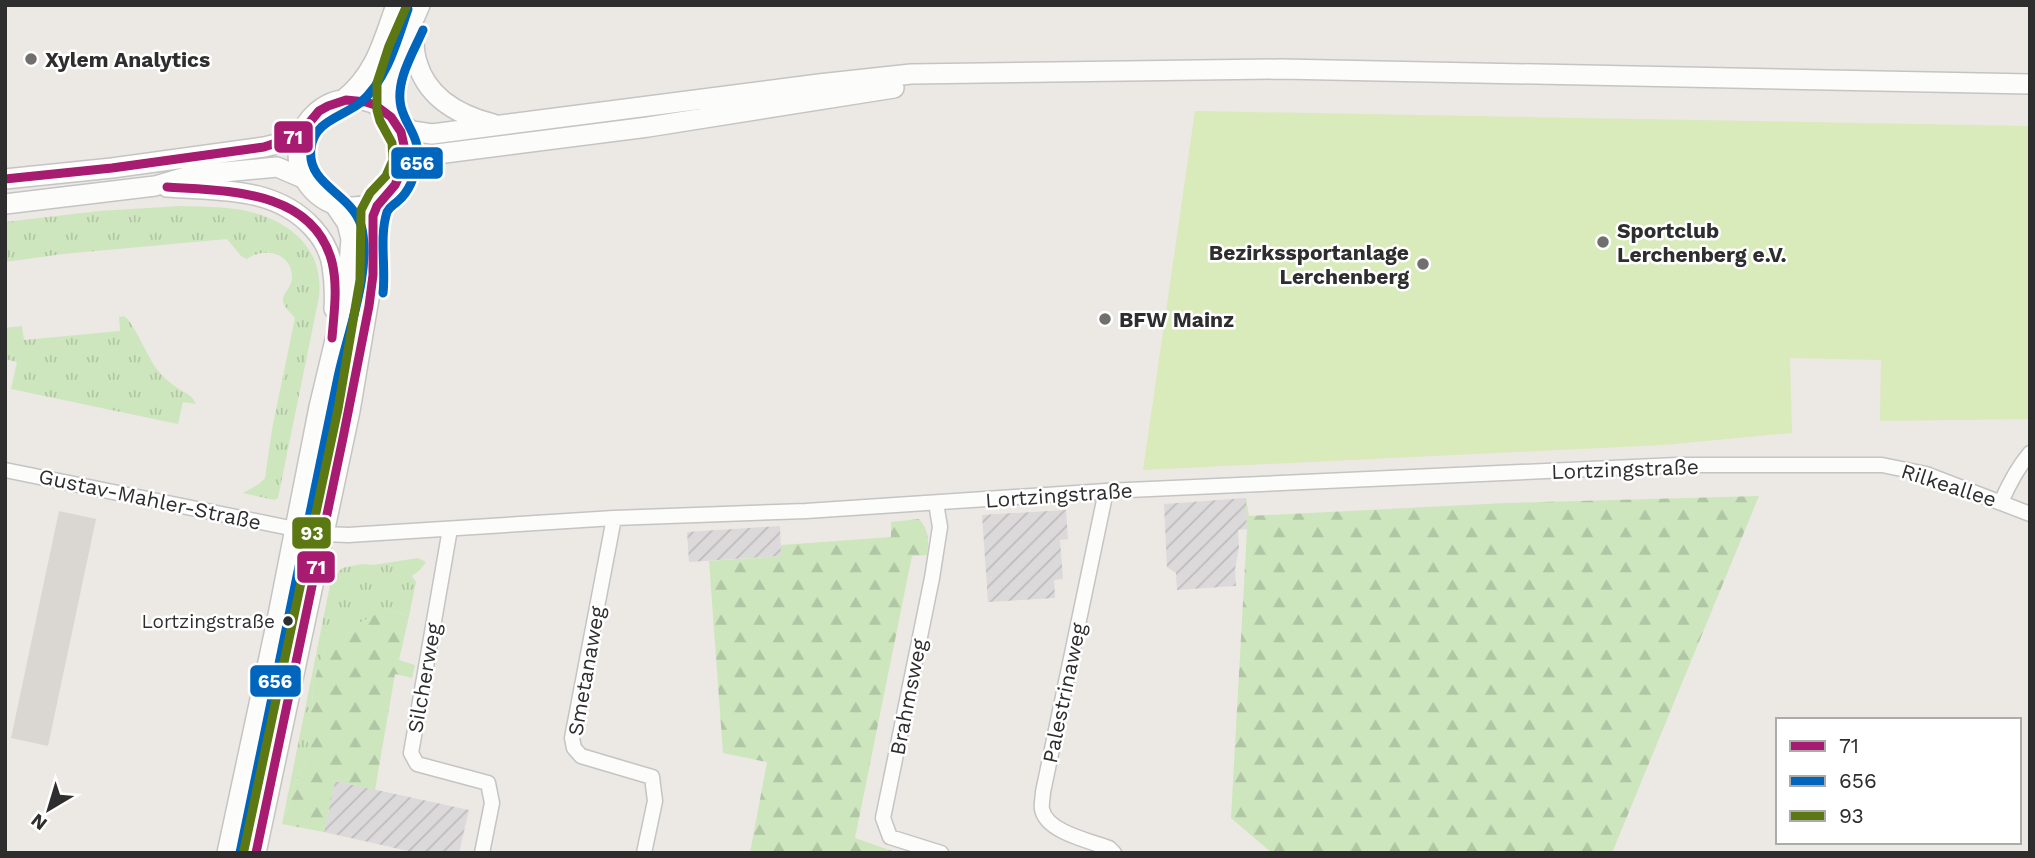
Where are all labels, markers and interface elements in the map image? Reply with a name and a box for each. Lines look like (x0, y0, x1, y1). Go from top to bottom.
place label: Xylem Analytics (45, 47, 210, 72)
marker: Xylem Analytics (23, 51, 39, 67)
line badge: 71 (273, 120, 314, 154)
text: 71 (283, 126, 303, 149)
line badge: 656 (390, 146, 444, 180)
text: 656 (400, 152, 435, 175)
place label: Sportclub Lerchenberg e.V. (1617, 218, 1786, 267)
marker: Sportclub Lerchenberg e.V. (1595, 234, 1611, 250)
place label: Bezirkssportanlage Lerchenberg (1209, 240, 1409, 289)
marker: Bezirkssportanlage Lerchenberg (1415, 256, 1431, 272)
place label: BFW Mainz (1119, 307, 1234, 332)
marker: BFW Mainz (1097, 311, 1113, 327)
street label: Lortzingstraße (1551, 454, 1699, 484)
street label: Rilkeallee (1898, 458, 2000, 512)
street label: Gustav-Mahler-Straße (37, 463, 263, 535)
street label: Lortzingstraße (984, 477, 1134, 513)
line badge: 93 (291, 516, 332, 550)
text: 93 (301, 522, 323, 545)
line badge: 71 (296, 550, 336, 584)
text: 71 (306, 556, 326, 579)
street label: Smetanaweg (562, 604, 610, 738)
place label: Lortzingstraße (141, 610, 275, 633)
marker: Lortzingstraße (281, 614, 295, 628)
street label: Silcherweg (402, 620, 446, 735)
street label: Palestrinaweg (1037, 620, 1091, 765)
street label: Brahmsweg (884, 636, 932, 757)
line badge: 656 (249, 664, 302, 698)
text: 656 (258, 670, 293, 693)
legend (1776, 718, 2021, 844)
text: 71 (1839, 733, 1859, 758)
text: 656 (1839, 768, 1877, 793)
north arrow (14, 774, 84, 844)
text: 93 (1839, 803, 1864, 828)
text: N (26, 809, 51, 835)

